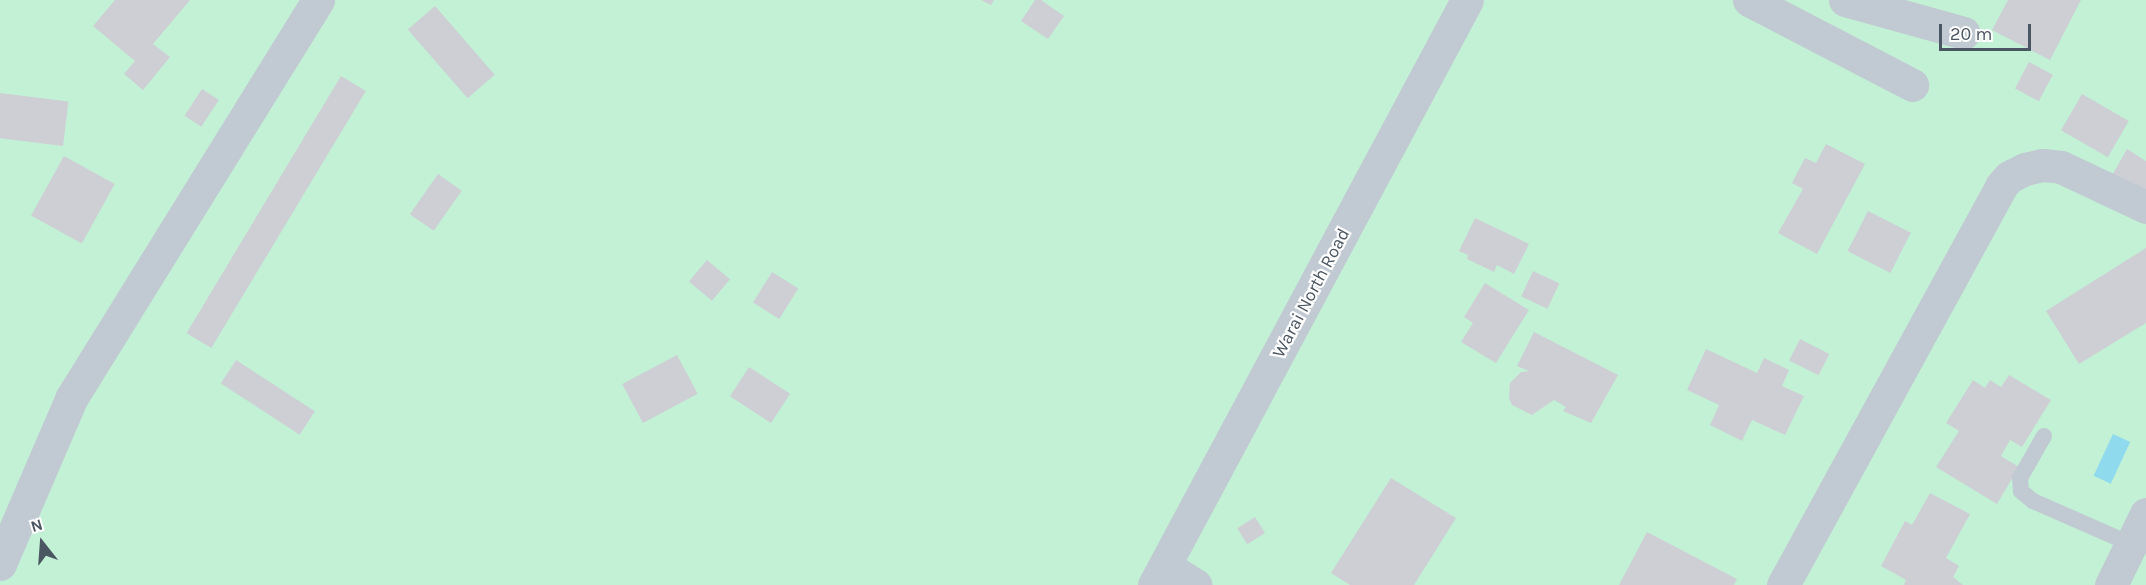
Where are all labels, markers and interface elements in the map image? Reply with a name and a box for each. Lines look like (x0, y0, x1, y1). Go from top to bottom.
scale bar (1942, 12, 2034, 50)
text: 20 m (1950, 23, 1992, 45)
street label: Warai North Road (1268, 225, 1354, 361)
north arrow (12, 513, 72, 573)
text: N (28, 515, 45, 536)

